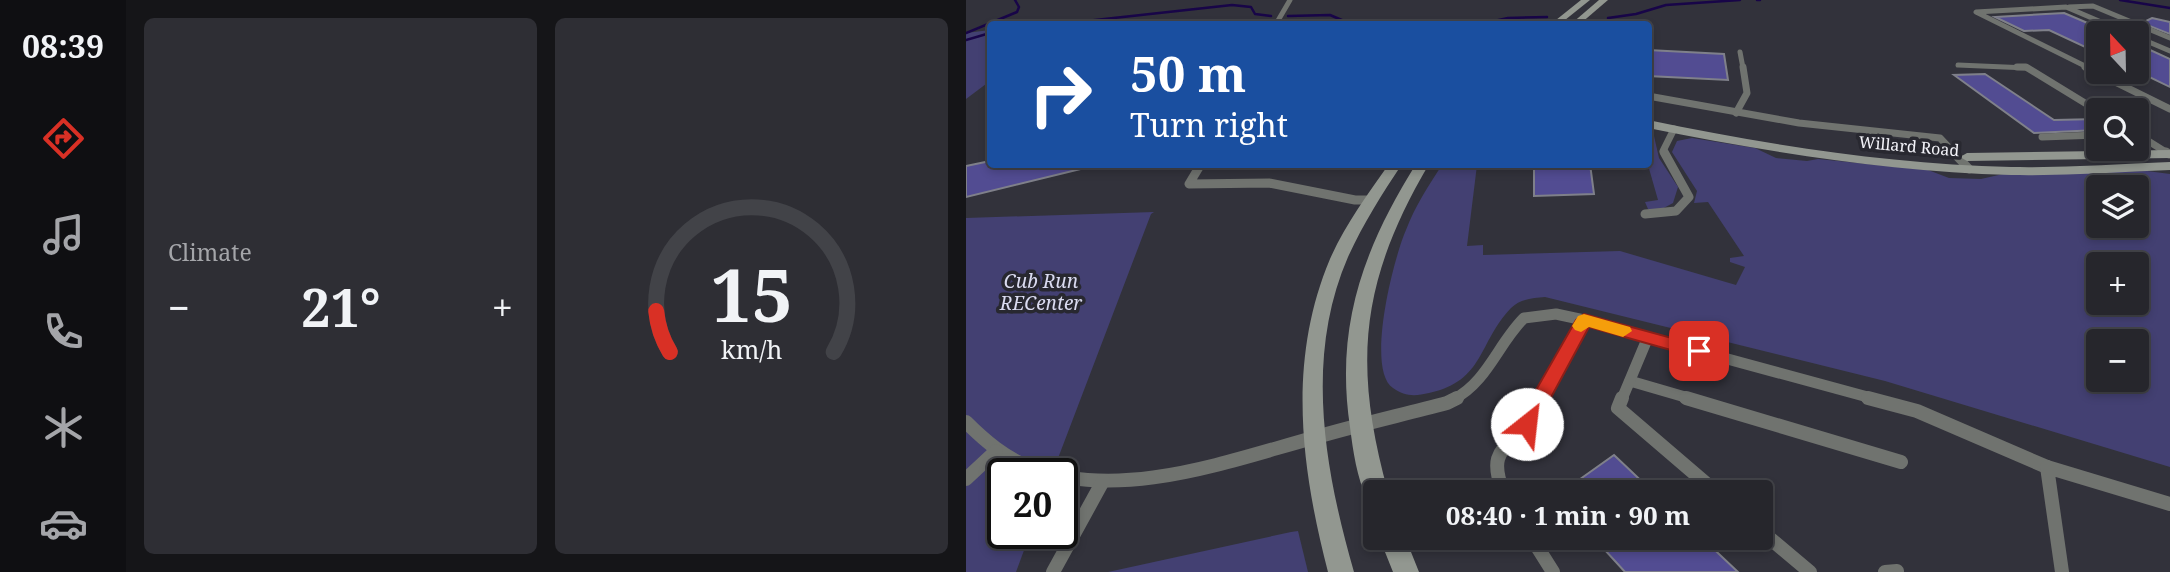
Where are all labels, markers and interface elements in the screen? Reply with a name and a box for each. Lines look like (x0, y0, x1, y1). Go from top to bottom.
north arrow (2086, 21, 2149, 84)
map controls (2086, 21, 2149, 392)
text: 08:39 (22, 24, 104, 67)
text: 50 m (1130, 40, 1246, 106)
icon: right (1015, 49, 1106, 140)
button: search (2086, 98, 2149, 161)
text: Turn right (1130, 103, 1288, 146)
icon: directions (39, 114, 88, 163)
street label: Willard Road (1858, 131, 1960, 161)
button: layers (2086, 175, 2149, 238)
icon: music (39, 210, 88, 259)
text: Climate (168, 236, 252, 268)
text: 15 (710, 244, 793, 343)
button: + (2086, 252, 2149, 315)
park label: Cub Run RECenter (999, 268, 1082, 316)
text: 21° (301, 271, 381, 342)
text: − (168, 281, 190, 333)
text: + (492, 281, 513, 333)
icon: phone (39, 307, 88, 356)
pin (1669, 321, 1729, 381)
button: − (2086, 329, 2149, 392)
text: km/h (721, 332, 782, 366)
icon: arrive (1680, 332, 1718, 370)
position arrow (1490, 387, 1564, 461)
icon: climate (39, 403, 88, 452)
speed limit sign: 20 (987, 458, 1078, 549)
text: 08:40 · 1 min · 90 m (1446, 497, 1690, 533)
icon: car (39, 499, 88, 548)

